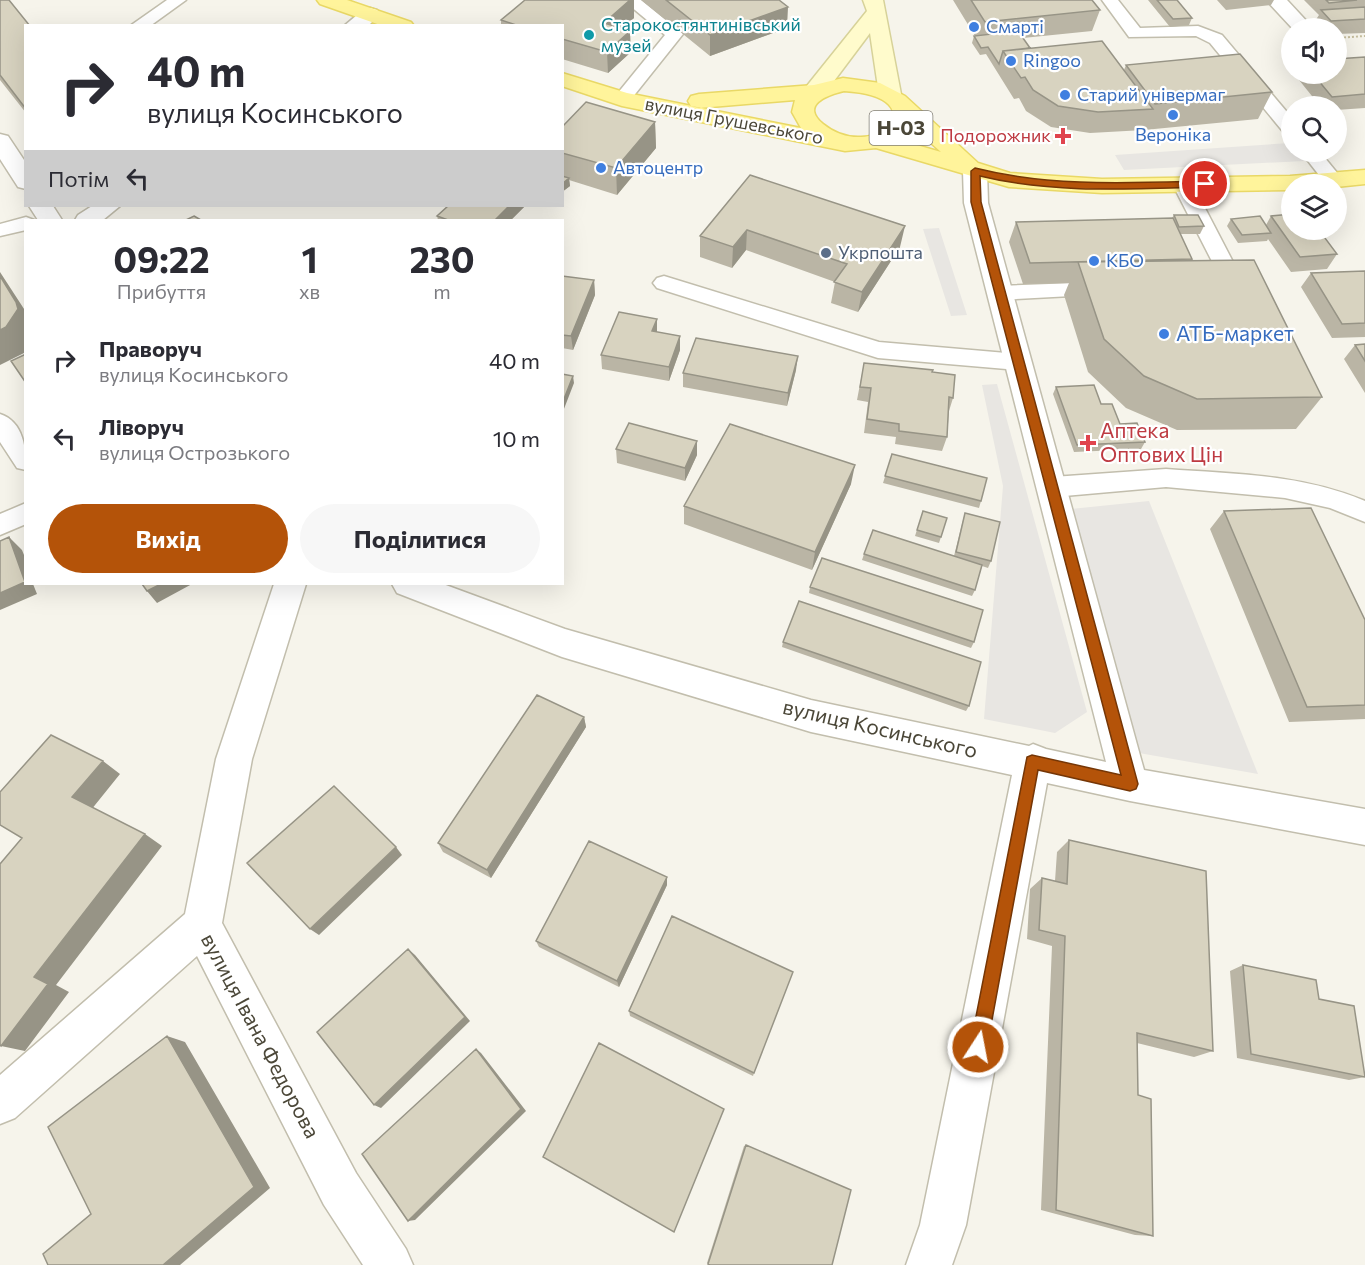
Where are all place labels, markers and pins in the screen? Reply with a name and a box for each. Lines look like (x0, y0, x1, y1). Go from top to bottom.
place label: Старокостянтинівський музей (601, 13, 801, 56)
place label: Смарті (986, 15, 1044, 37)
marker: Смарті (967, 20, 981, 34)
marker: Старокостянтинівський музей (582, 28, 596, 42)
place label: Ringoo (1023, 49, 1081, 71)
marker: Ringoo (1004, 54, 1018, 68)
place label: Старий універмаг (1077, 83, 1225, 105)
marker: Старий універмаг (1058, 88, 1072, 102)
marker: Вероніка (1166, 108, 1180, 122)
place label: Вероніка (1135, 123, 1211, 145)
place label: Подорожник (940, 124, 1051, 146)
marker: Подорожник (1056, 129, 1070, 143)
place label: Автоцентр (613, 156, 703, 178)
pin (1179, 158, 1230, 209)
marker: Автоцентр (594, 161, 608, 175)
place label: Укрпошта (838, 241, 923, 263)
marker: Укрпошта (819, 246, 833, 260)
place label: КБО (1106, 249, 1144, 271)
marker: КБО (1087, 254, 1101, 268)
place label: АТБ-маркет (1176, 320, 1294, 345)
marker: АТБ-маркет (1157, 327, 1171, 341)
place label: Аптека Оптових Цін (1100, 417, 1223, 466)
marker: Аптека Оптових Цін (1081, 436, 1095, 450)

